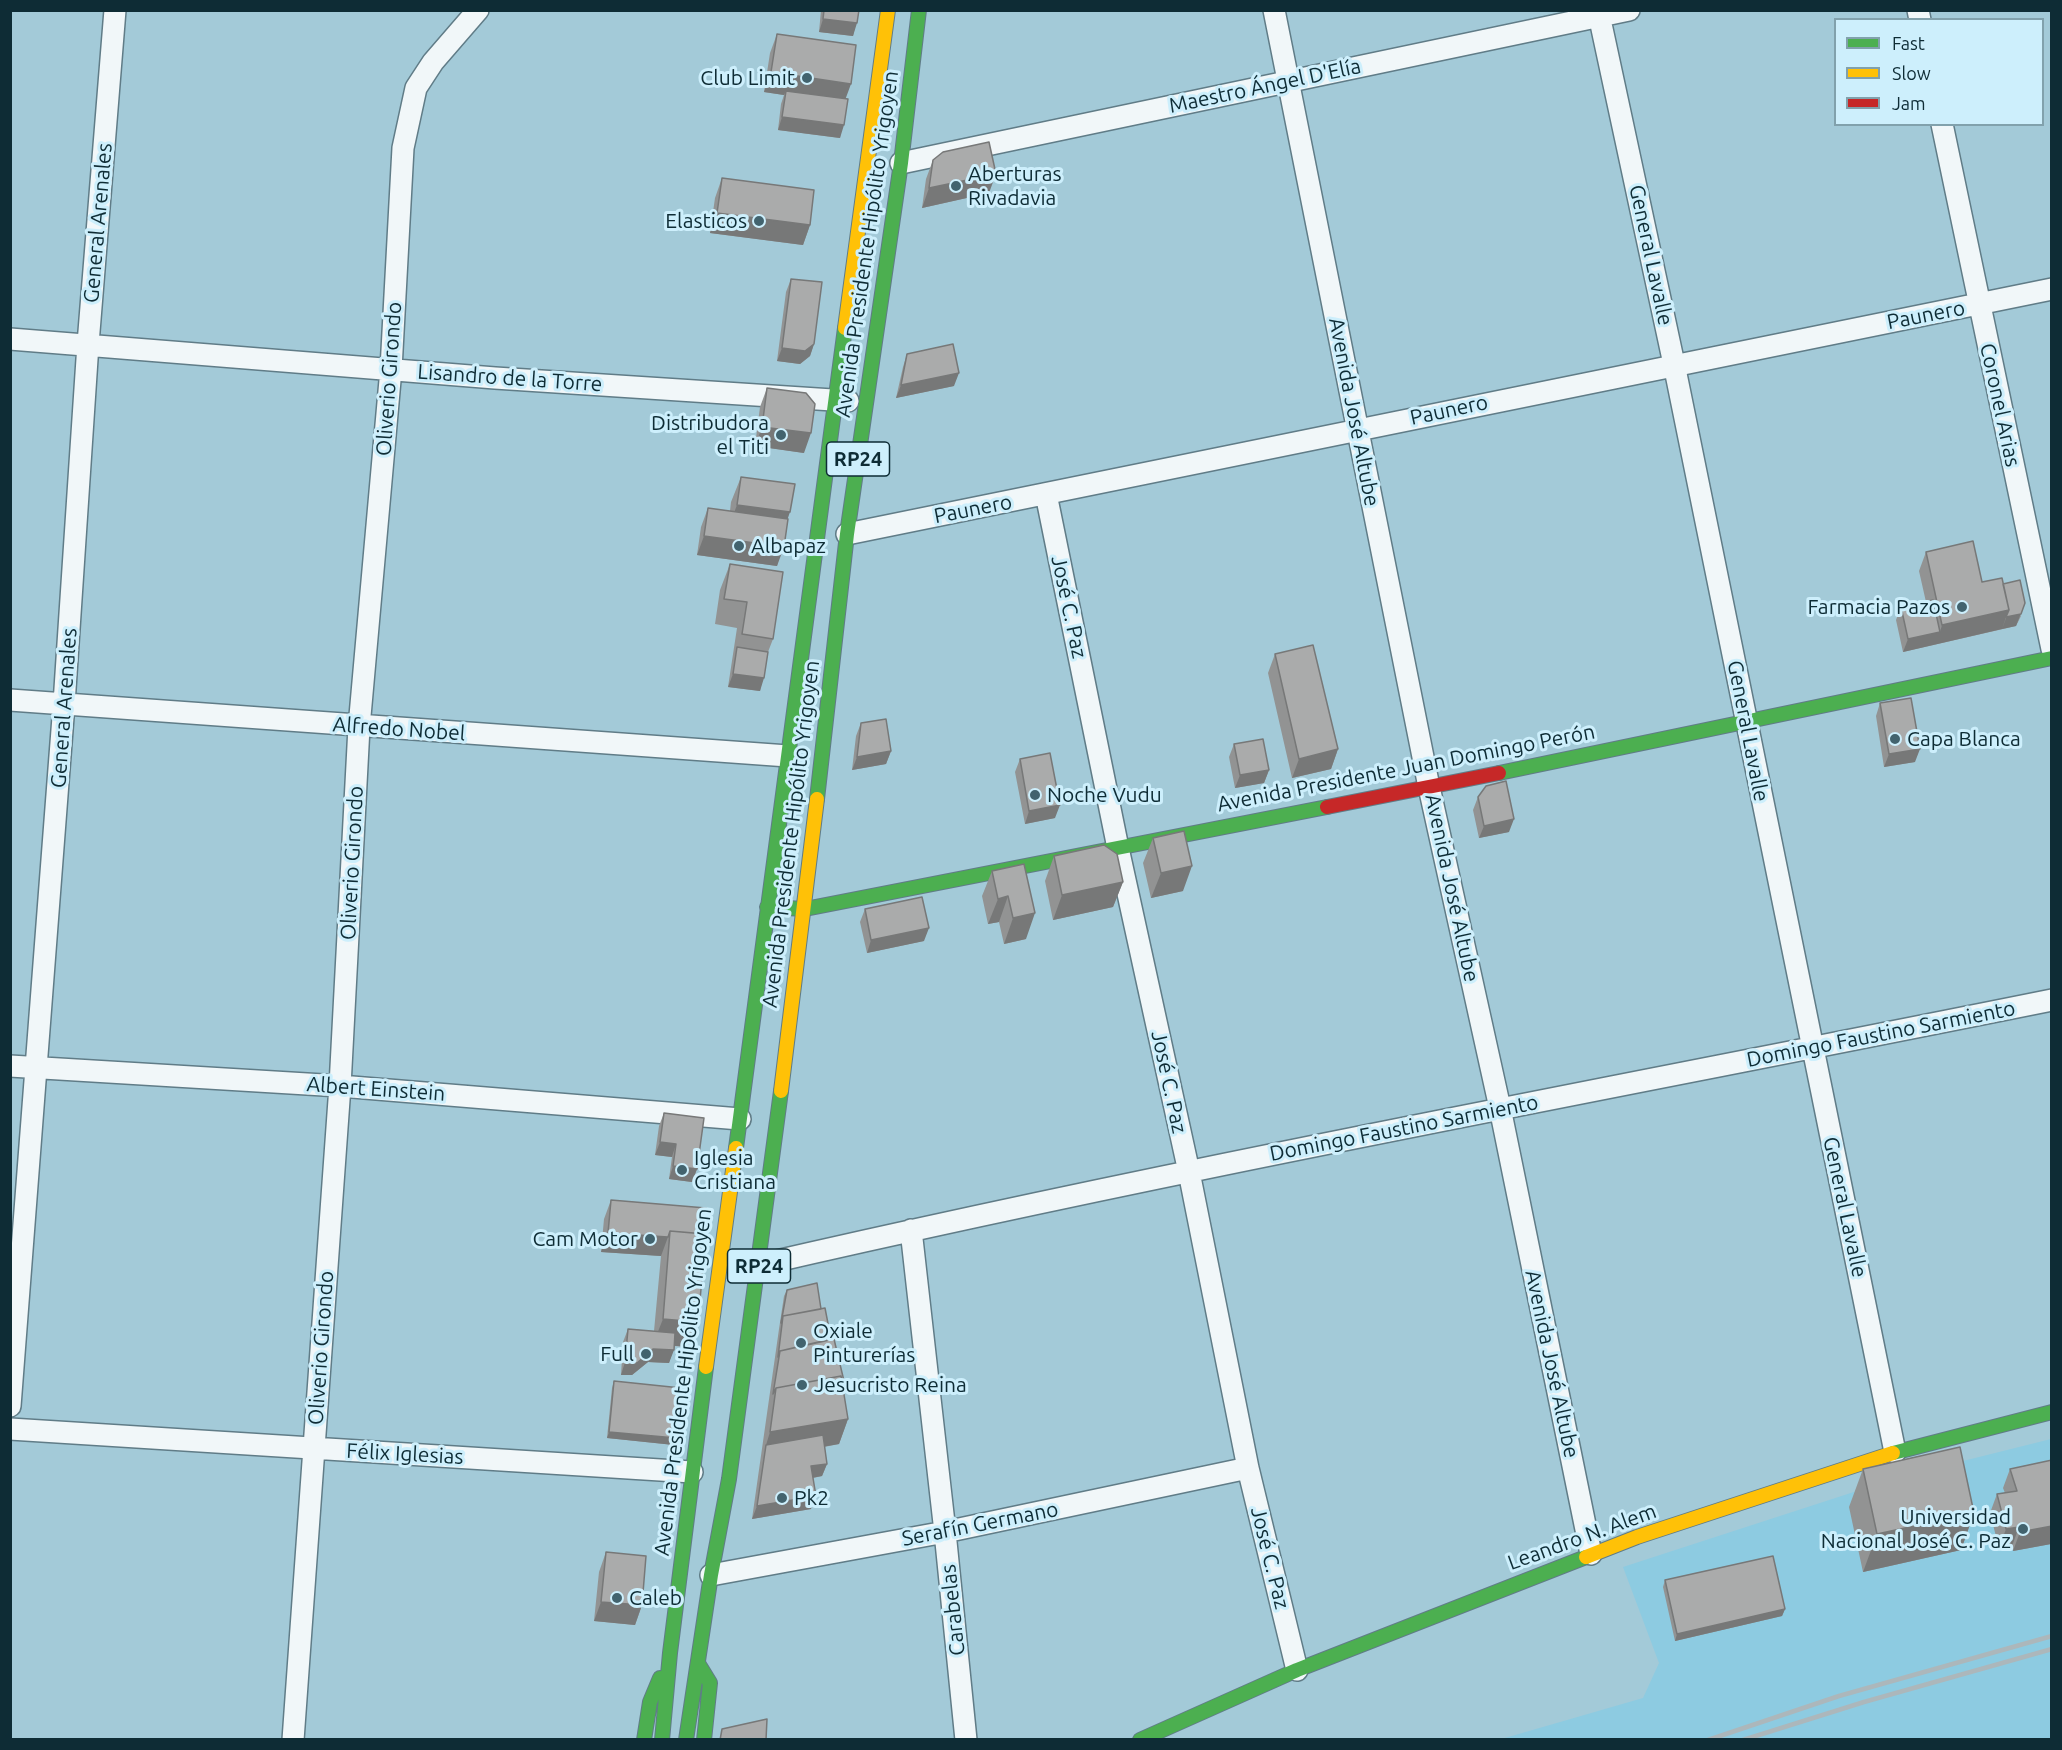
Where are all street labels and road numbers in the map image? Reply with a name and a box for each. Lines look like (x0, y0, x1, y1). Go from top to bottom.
street label: Maestro Ángel D'Elía (1167, 53, 1363, 119)
street label: Avenida Presidente Hipólito Yrigoyen (830, 69, 904, 419)
street label: General Arenales (78, 142, 118, 304)
street label: General Lavalle (1624, 182, 1678, 328)
street label: Paunero (1885, 295, 1967, 335)
street label: Oliverio Girondo (371, 301, 407, 457)
street label: Avenida José Altube (1323, 316, 1385, 508)
street label: Coronel Arias (1975, 341, 2025, 469)
street label: Lisandro de la Torre (417, 359, 603, 397)
street label: Paunero (1408, 389, 1490, 431)
road number: RP24 (826, 442, 890, 476)
street label: Paunero (932, 489, 1014, 529)
street label: José C. Paz (1046, 553, 1092, 661)
street label: General Arenales (46, 627, 82, 789)
street label: General Lavalle (1722, 658, 1774, 804)
street label: Avenida Presidente Hipólito Yrigoyen (757, 659, 825, 1009)
street label: Alfredo Nobel (332, 712, 466, 746)
street label: Avenida Presidente Juan Domingo Perón (1215, 719, 1597, 817)
street label: Oliverio Girondo (335, 785, 369, 941)
street label: Avenida José Altube (1420, 792, 1484, 984)
street label: Domingo Faustino Sarmiento (1745, 996, 2017, 1072)
street label: José C. Paz (1146, 1028, 1192, 1136)
street label: Albert Einstein (306, 1072, 446, 1106)
street label: Domingo Faustino Sarmiento (1268, 1090, 1540, 1166)
street label: General Lavalle (1818, 1134, 1872, 1280)
street label: Avenida Presidente Hipólito Yrigoyen (649, 1207, 717, 1557)
road number: RP24 (728, 1249, 790, 1283)
street label: Avenida José Altube (1520, 1268, 1584, 1460)
street label: Oliverio Girondo (303, 1270, 339, 1426)
street label: Félix Iglesias (346, 1438, 464, 1470)
street label: Serafín Germano (900, 1496, 1060, 1552)
street label: Leandro N. Alem (1504, 1498, 1660, 1576)
street label: José C. Paz (1245, 1504, 1295, 1612)
street label: Carabelas (936, 1563, 970, 1657)

